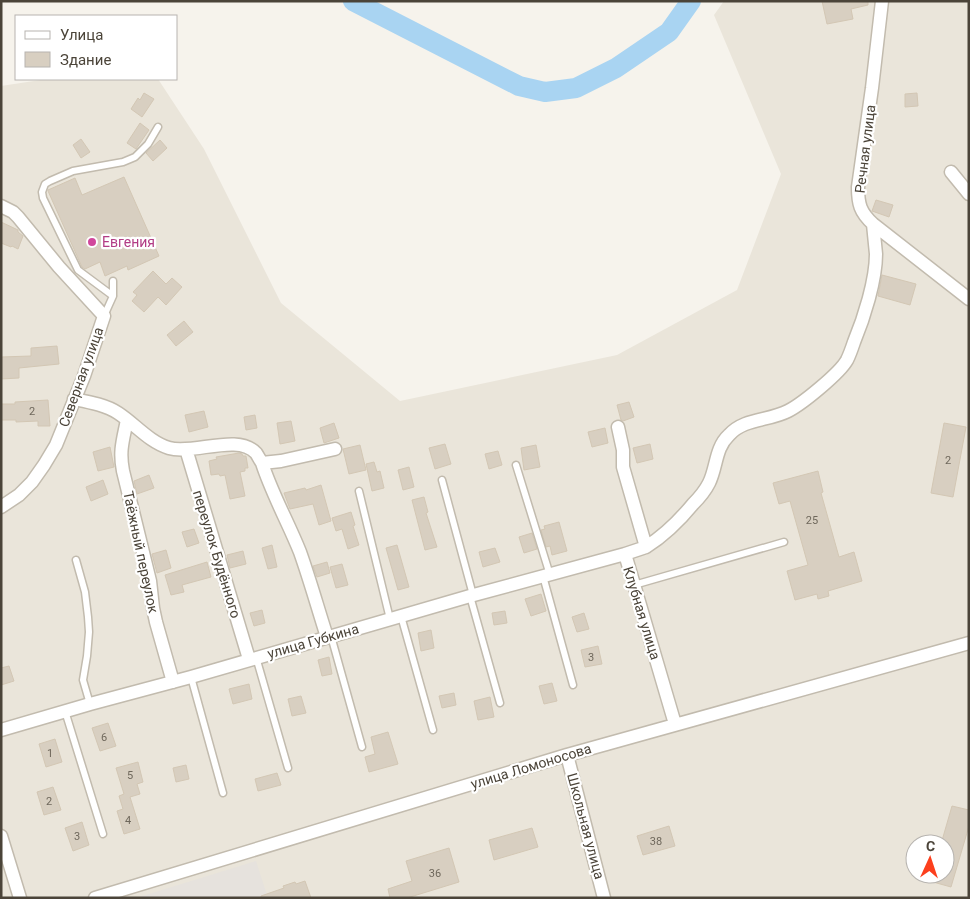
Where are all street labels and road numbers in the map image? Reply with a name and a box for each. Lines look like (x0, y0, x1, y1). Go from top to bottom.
street label: Речная улица (852, 104, 878, 194)
street label: Северная улица (56, 325, 106, 429)
street label: переулок Будённого (190, 488, 244, 620)
street label: Таёжный переулок (120, 489, 162, 615)
street label: Клубная улица (620, 564, 664, 662)
street label: улица Губкина (265, 620, 361, 662)
street label: улица Ломоносова (469, 740, 593, 792)
street label: Школьная улица (564, 771, 608, 881)

